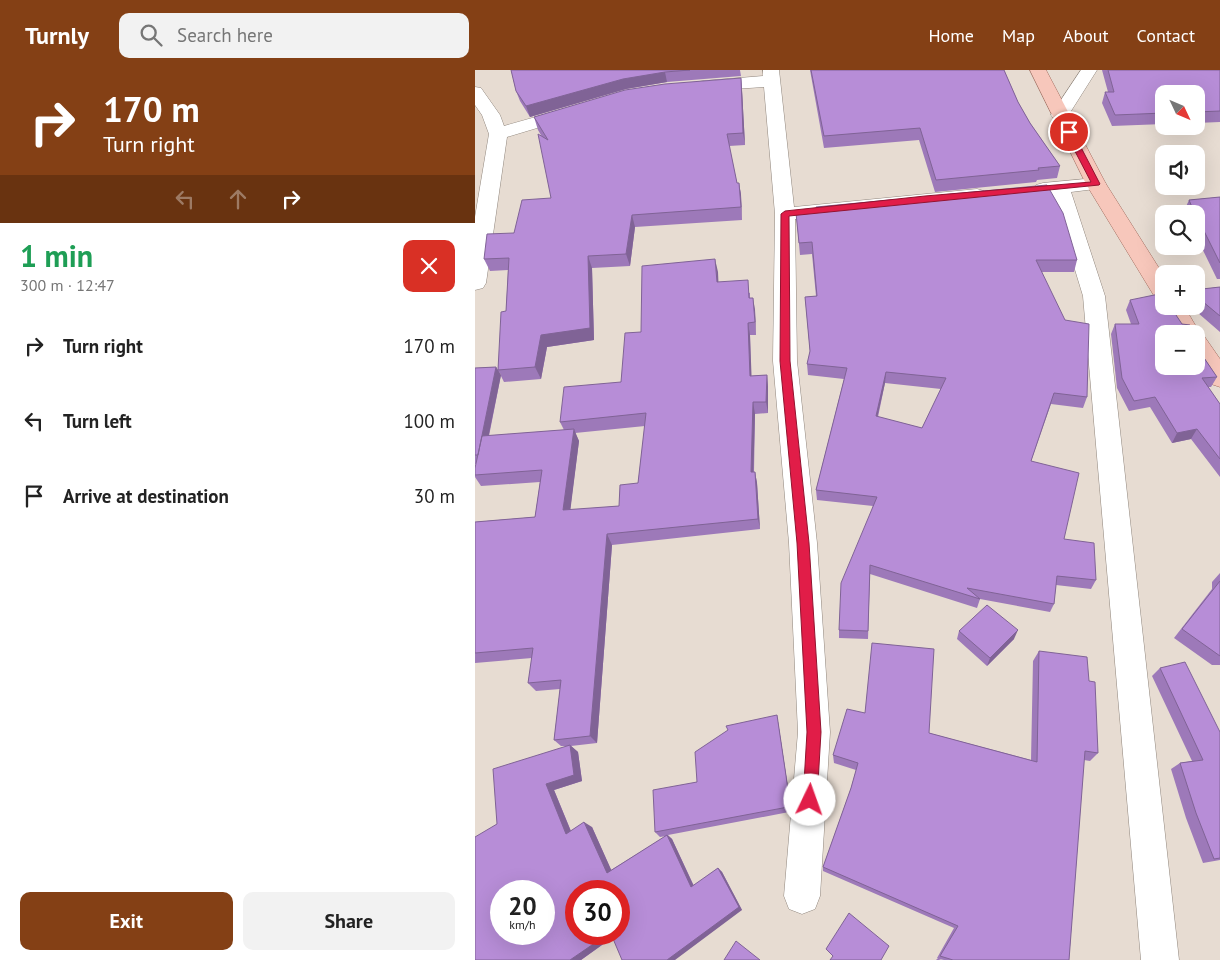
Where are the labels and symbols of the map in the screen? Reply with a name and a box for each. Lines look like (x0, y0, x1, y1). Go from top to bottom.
north arrow (1155, 85, 1205, 135)
pin (1048, 111, 1090, 153)
position arrow (783, 773, 835, 825)
speed limit sign: 30 (565, 880, 630, 945)

